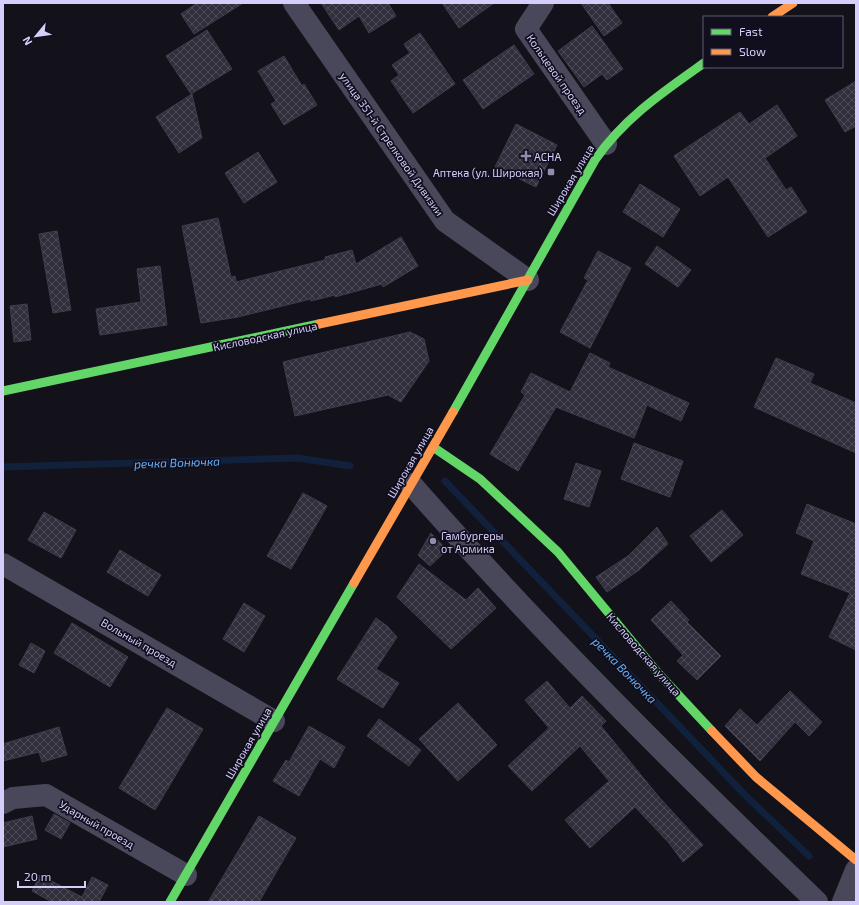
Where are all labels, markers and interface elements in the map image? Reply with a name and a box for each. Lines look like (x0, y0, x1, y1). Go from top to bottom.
north arrow (16, 16, 56, 56)
legend (703, 16, 843, 68)
text: Fast (739, 24, 763, 38)
street label: Кольцевой проезд (524, 31, 590, 117)
text: N (19, 34, 34, 48)
text: Slow (739, 44, 766, 58)
street label: улица 351-й Стрелковой Дивизии (337, 70, 447, 219)
street label: Широкая улица (544, 142, 597, 218)
place label: АСНА (534, 150, 561, 163)
marker: АСНА (521, 151, 531, 161)
place label: Аптека (ул. Широкая) (433, 166, 543, 180)
marker: Аптека (ул. Широкая) (546, 167, 556, 177)
street label: Кисловодская улица (212, 319, 318, 354)
street label: Широкая улица (384, 424, 437, 501)
water label: речка Вонючка (134, 453, 220, 470)
place label: Гамбургеры от Армика (441, 529, 504, 555)
marker: Гамбургеры от Армика (428, 536, 438, 546)
street label: Кисловодская улица (604, 610, 684, 699)
street label: Вольный проезд (99, 615, 179, 669)
water label: речка Вонючка (590, 634, 660, 706)
street label: Широкая улица (222, 705, 275, 782)
street label: Ударный проезд (57, 797, 137, 851)
scale bar (18, 863, 85, 889)
text: 20 m (24, 869, 51, 883)

